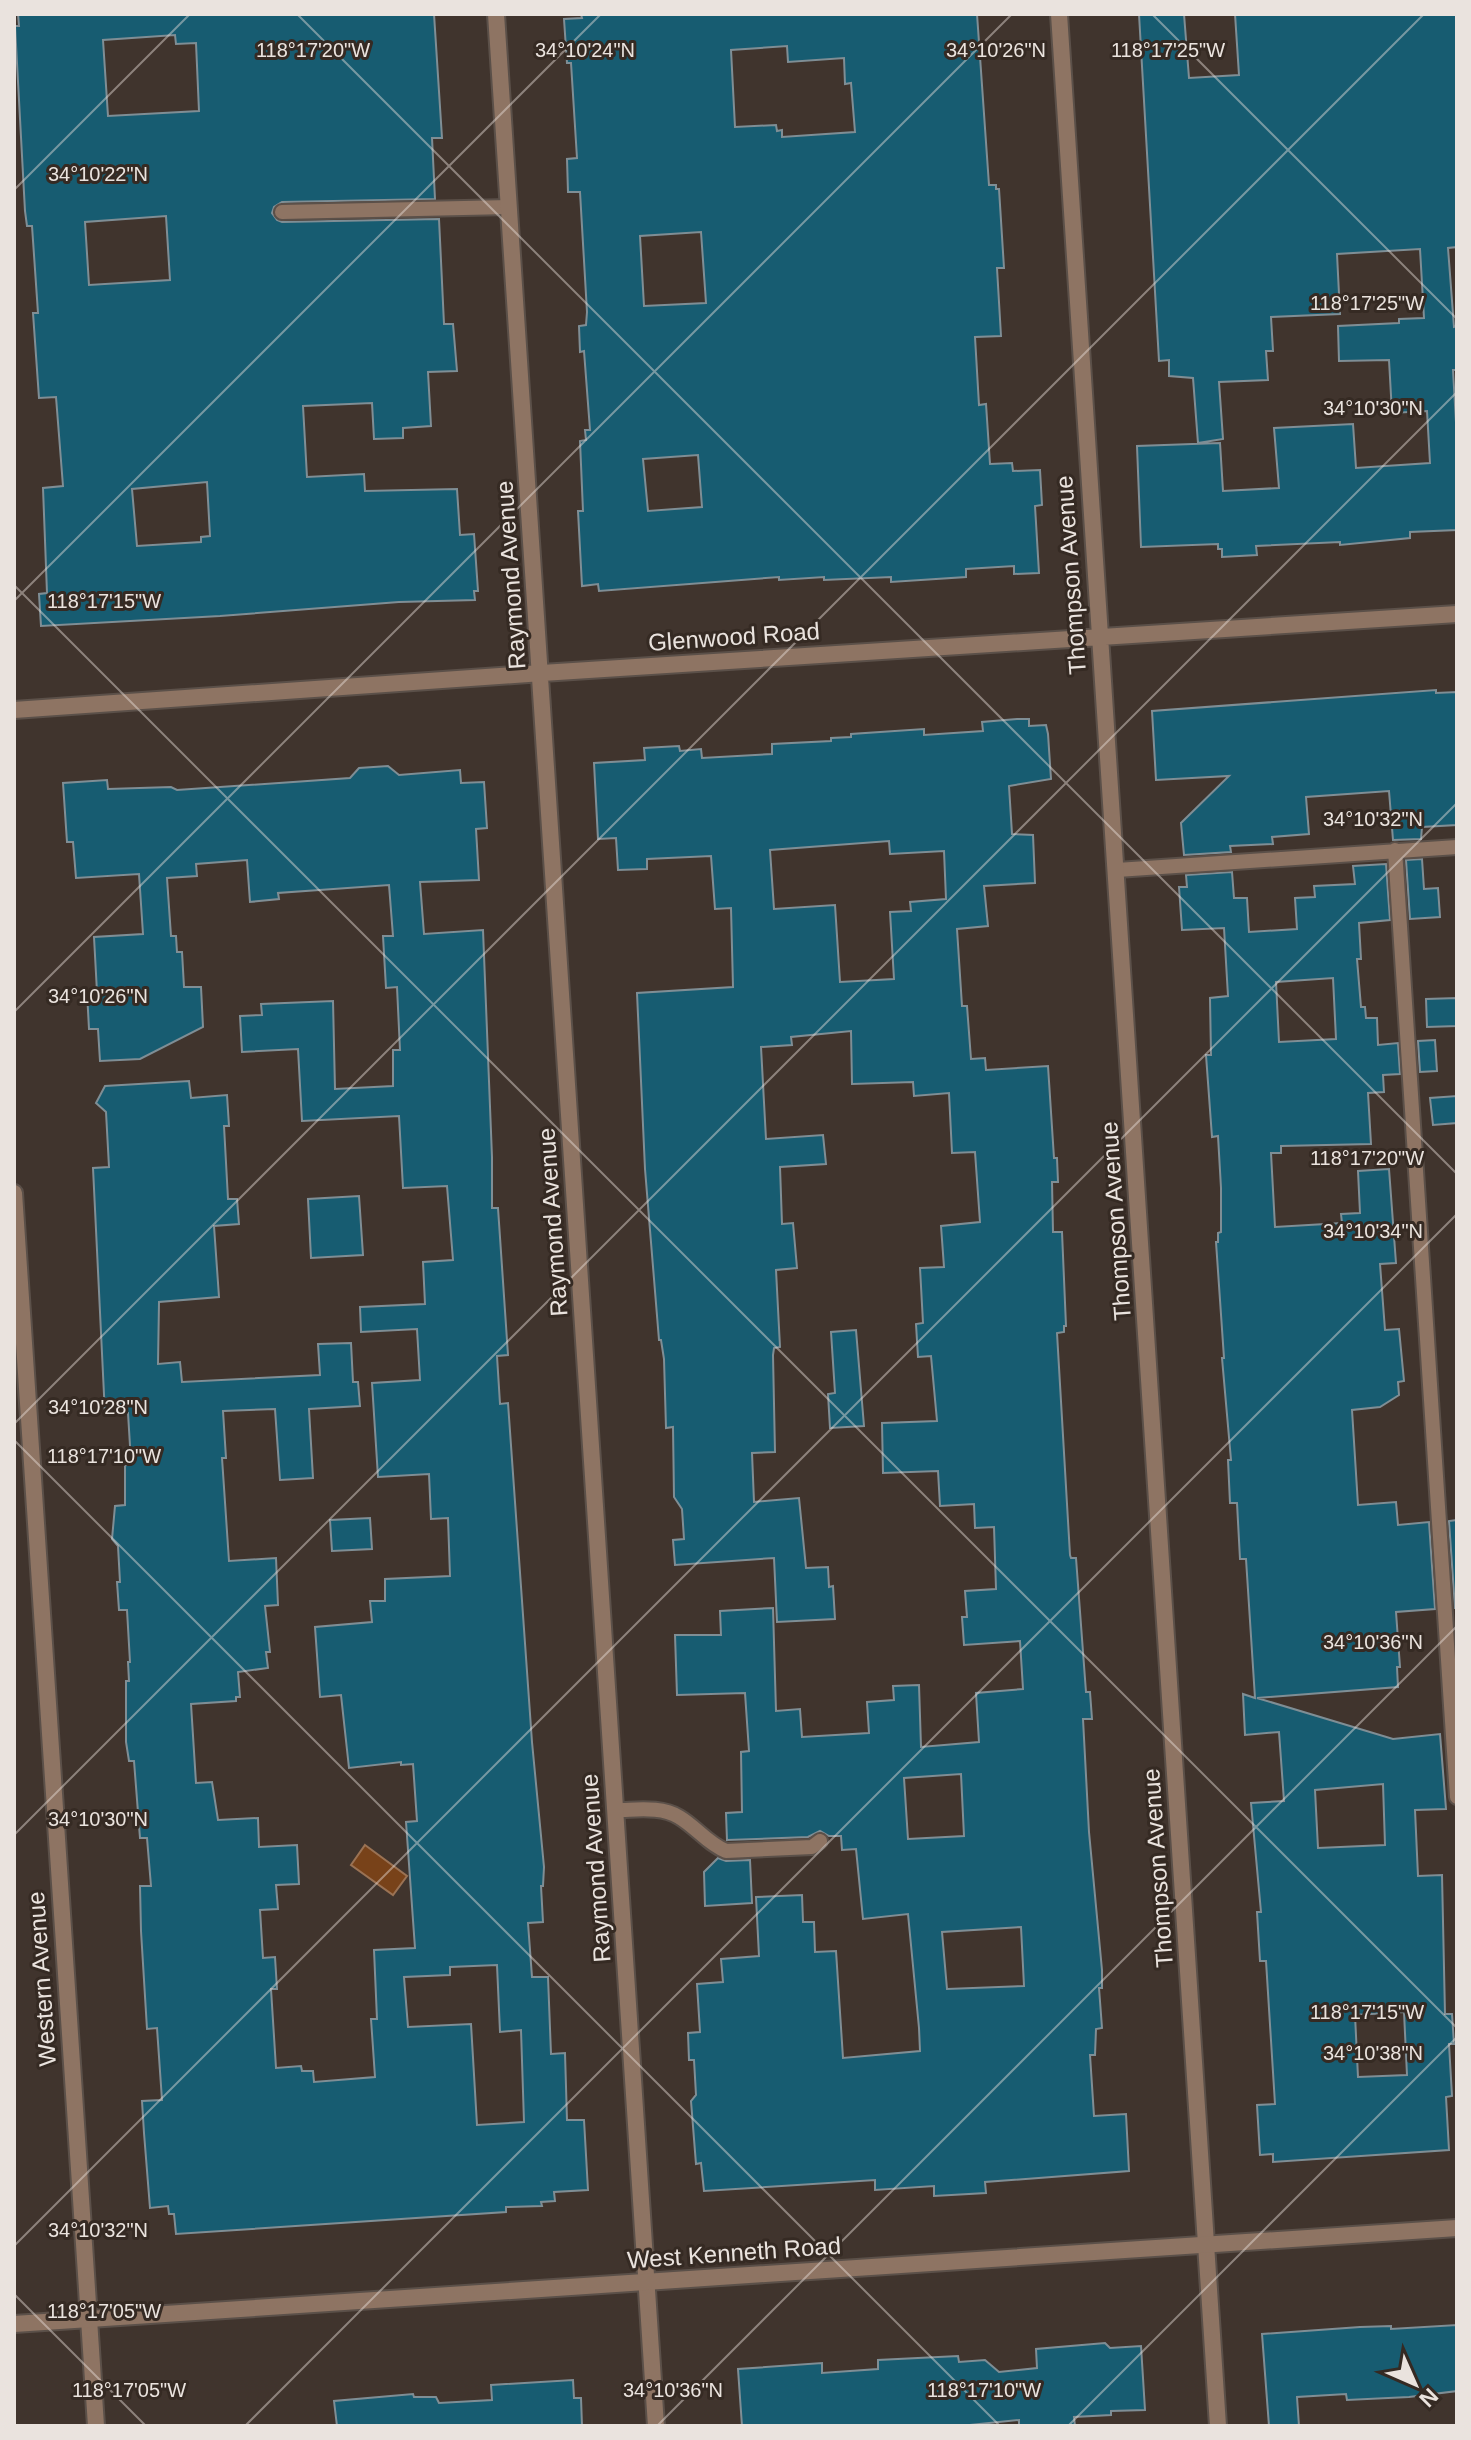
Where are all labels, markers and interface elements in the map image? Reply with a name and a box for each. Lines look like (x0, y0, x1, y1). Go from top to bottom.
text: 118°17'20"W (256, 39, 370, 61)
text: 34°10'24"N (535, 39, 635, 61)
text: 34°10'26"N (946, 39, 1046, 61)
text: 118°17'25"W (1111, 39, 1225, 61)
text: 34°10'22"N (48, 163, 148, 185)
text: 118°17'25"W (1310, 292, 1424, 314)
text: 34°10'30"N (1323, 397, 1423, 419)
street label: Thompson Avenue (1050, 474, 1091, 676)
street label: Raymond Avenue (490, 480, 531, 670)
text: 118°17'15"W (47, 590, 161, 612)
street label: Glenwood Road (647, 617, 821, 656)
text: 34°10'32"N (1323, 808, 1423, 830)
text: 34°10'26"N (48, 985, 148, 1007)
street label: Thompson Avenue (1095, 1120, 1136, 1322)
street label: Raymond Avenue (532, 1127, 573, 1317)
text: 118°17'20"W (1310, 1147, 1424, 1169)
text: 34°10'34"N (1323, 1220, 1423, 1242)
text: 34°10'28"N (48, 1396, 148, 1418)
text: 118°17'10"W (47, 1445, 161, 1467)
text: 34°10'36"N (1323, 1631, 1423, 1653)
street label: Thompson Avenue (1137, 1767, 1178, 1969)
street label: Raymond Avenue (575, 1773, 616, 1963)
text: 34°10'30"N (48, 1808, 148, 1830)
street label: Western Avenue (22, 1891, 61, 2067)
text: 118°17'15"W (1310, 2001, 1424, 2023)
text: 34°10'38"N (1323, 2042, 1423, 2064)
text: 34°10'32"N (48, 2219, 148, 2241)
street label: West Kenneth Road (626, 2232, 842, 2273)
text: 118°17'05"W (47, 2300, 161, 2322)
north arrow (1375, 2344, 1455, 2424)
text: 118°17'05"W (72, 2379, 186, 2401)
text: 34°10'36"N (623, 2379, 723, 2401)
text: 118°17'10"W (927, 2379, 1041, 2401)
text: N (1414, 2383, 1443, 2412)

